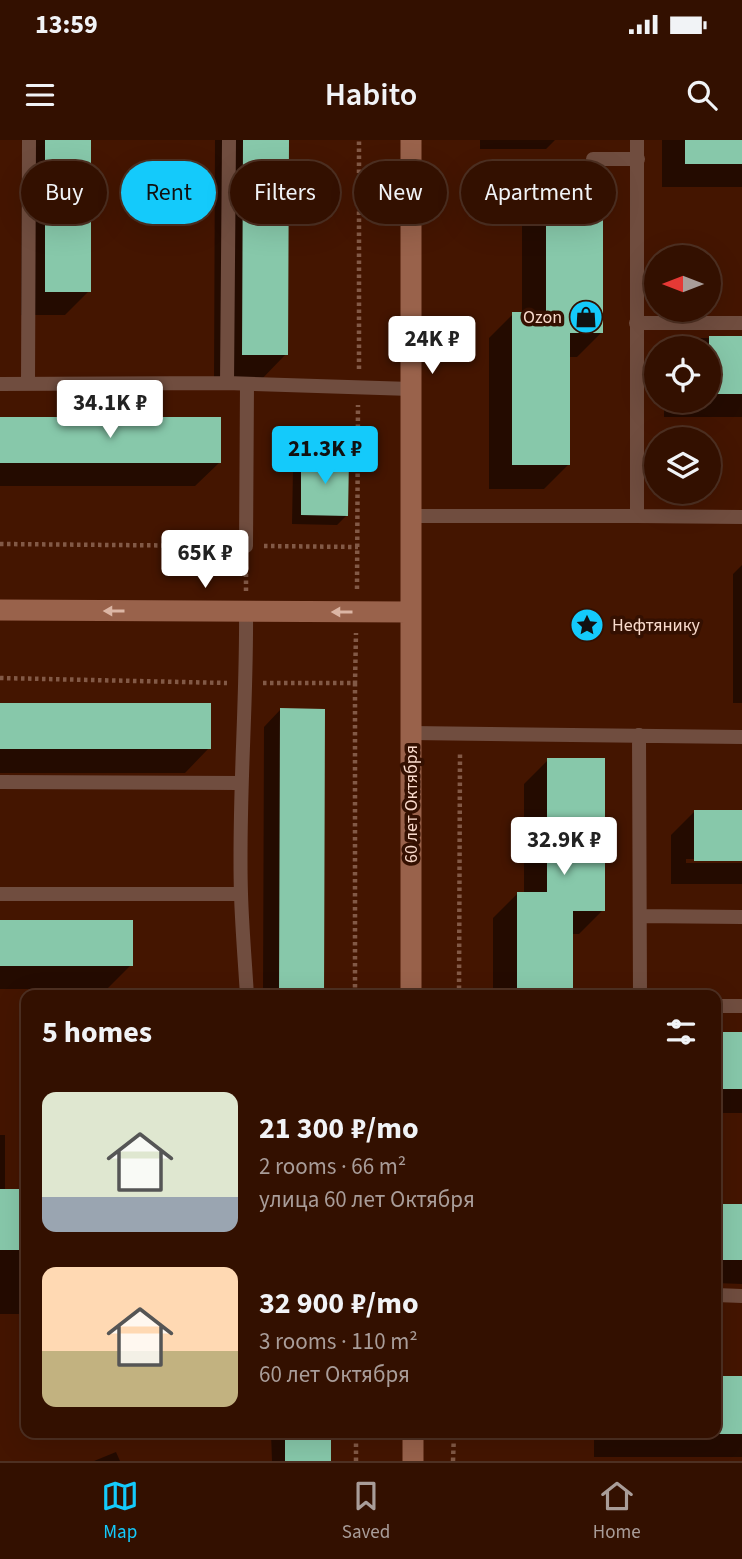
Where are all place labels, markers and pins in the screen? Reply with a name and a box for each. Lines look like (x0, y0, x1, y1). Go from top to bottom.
shop icon: Ozon (567, 298, 605, 336)
place label: Ozon (523, 305, 562, 330)
pin: 24K ₽ (383, 316, 481, 376)
pin: 34.1K ₽ (45, 380, 175, 440)
pin: 21.3K ₽ (260, 426, 390, 486)
pin: 65K ₽ (156, 531, 254, 590)
place icon: Нефтянику (568, 606, 606, 644)
place label: Нефтянику (612, 613, 700, 638)
pin: 32.9K ₽ (499, 818, 629, 877)

